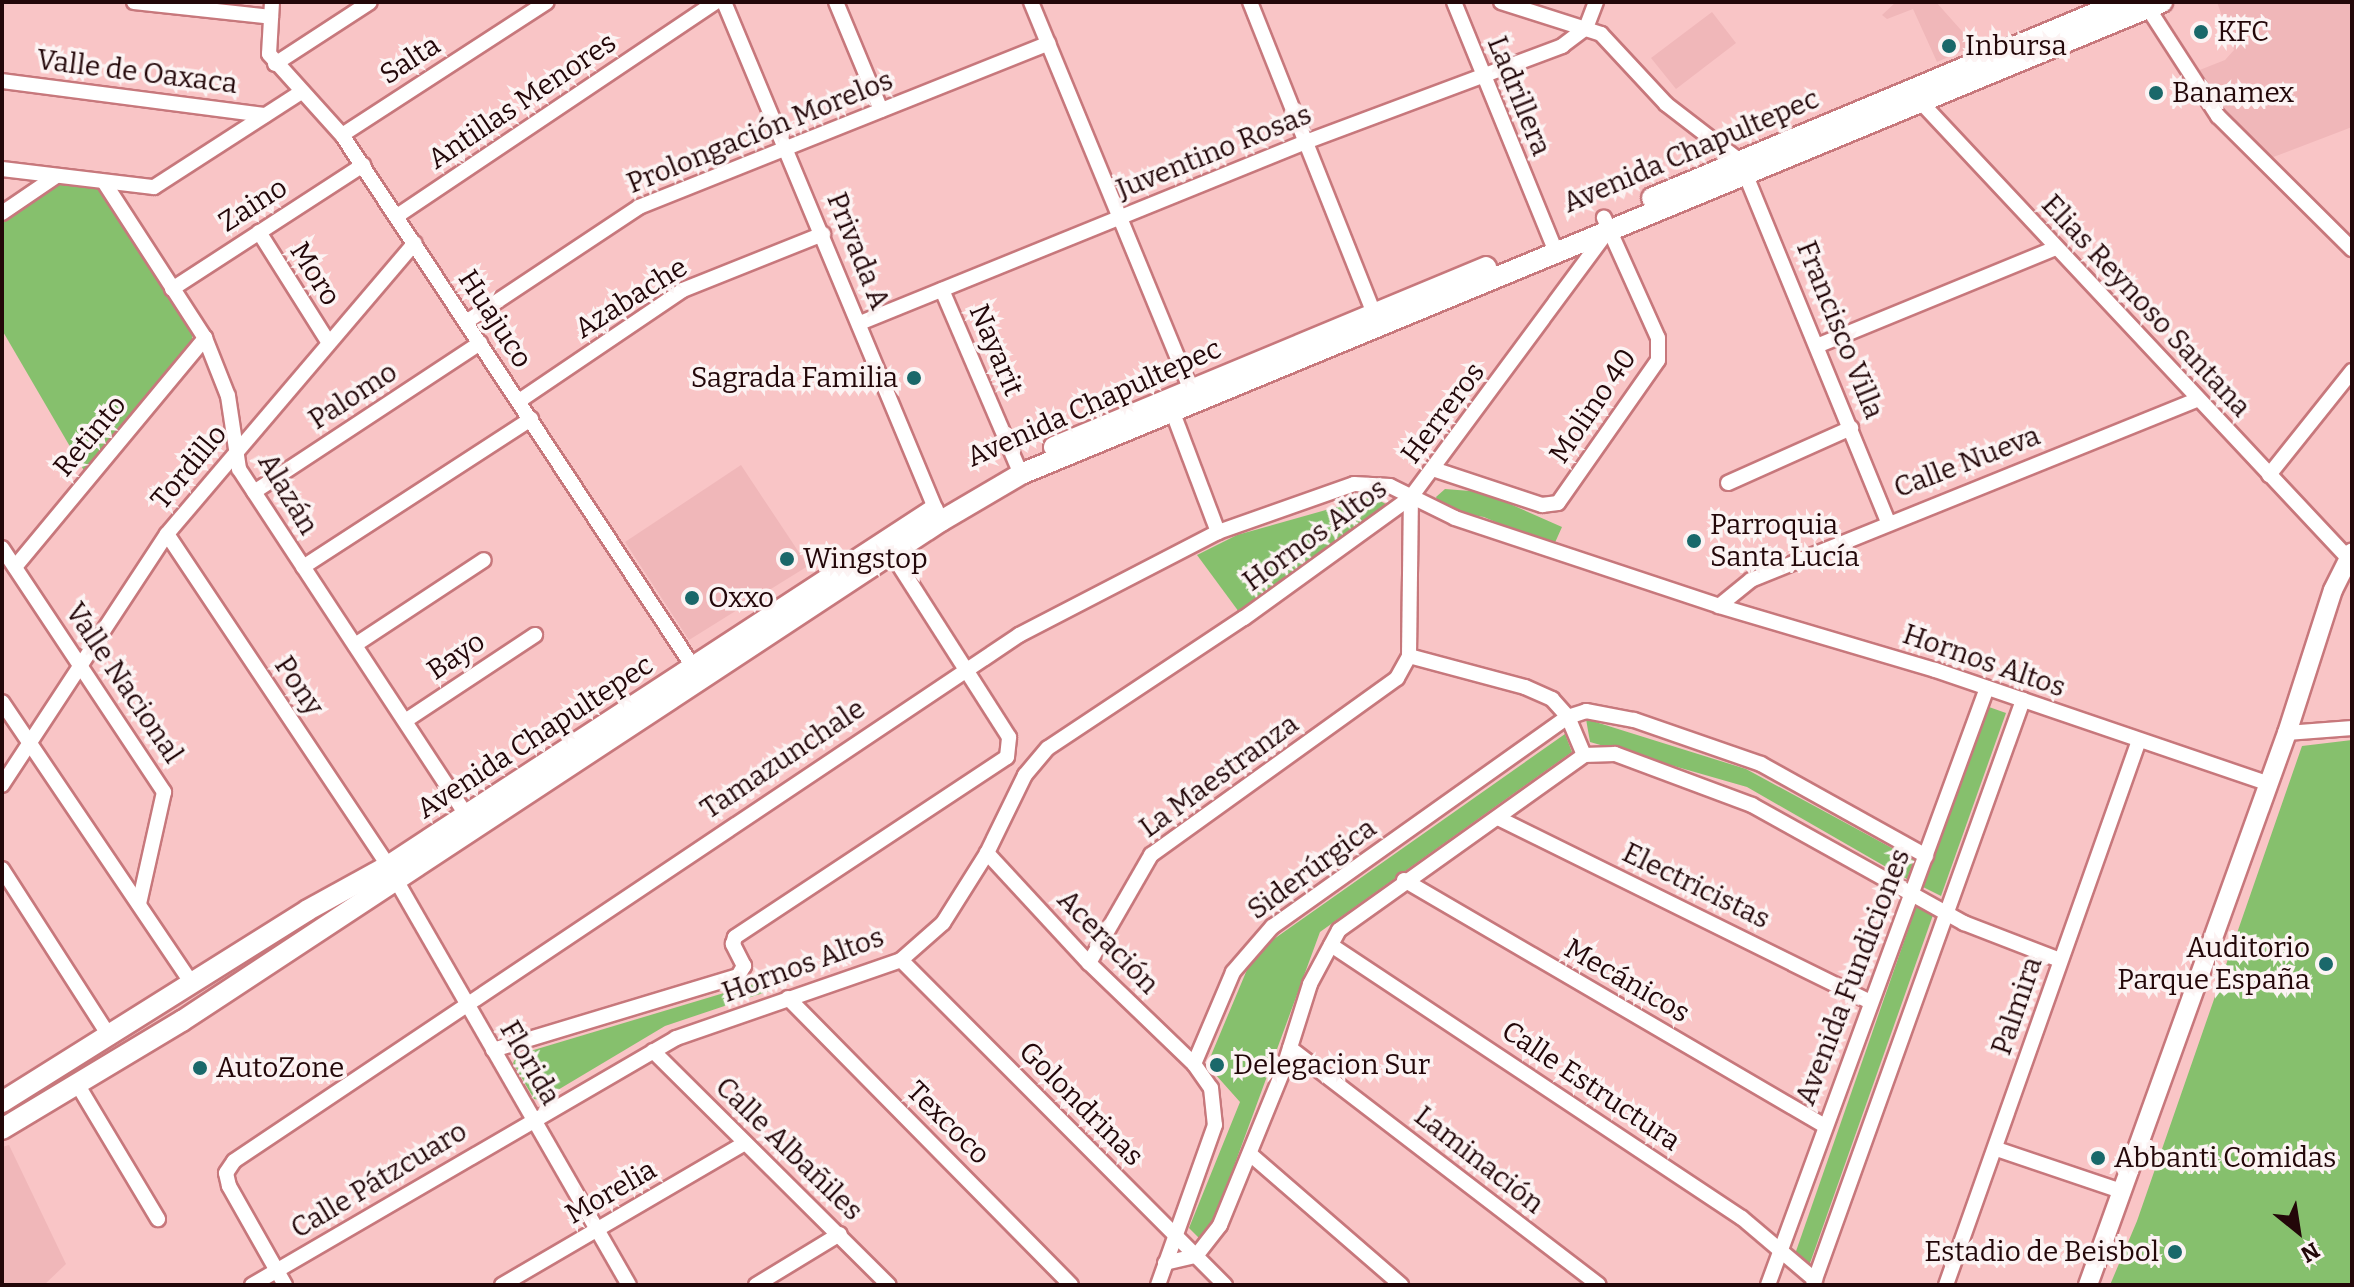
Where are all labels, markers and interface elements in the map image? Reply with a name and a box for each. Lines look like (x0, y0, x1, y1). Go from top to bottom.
place label: KFC (2217, 15, 2269, 49)
marker: KFC (2192, 23, 2210, 41)
street label: Antillas Menores (422, 26, 622, 176)
street label: Salta (374, 28, 446, 92)
place label: Inbursa (1965, 29, 2067, 63)
street label: Ladrillera (1480, 31, 1558, 161)
marker: Inbursa (1940, 37, 1958, 55)
street label: Valle de Oaxaca (35, 43, 239, 101)
street label: Prolongación Morelos (622, 63, 898, 201)
place label: Banamex (2172, 76, 2294, 110)
street label: Avenida Chapultepec (1558, 82, 1824, 220)
marker: Banamex (2147, 84, 2165, 102)
street label: Juventino Rosas (1112, 98, 1316, 206)
street label: Zaino (213, 171, 293, 239)
street label: Privada A (819, 188, 897, 314)
street label: Elias Reynoso Santana (2034, 188, 2258, 424)
street label: Moro (283, 236, 347, 312)
street label: Francisco Villa (1789, 236, 1891, 424)
street label: Azabache (569, 250, 693, 346)
street label: Huajuco (451, 264, 539, 374)
street label: Nayarit (962, 299, 1030, 401)
street label: Avenida Chapultepec (962, 332, 1226, 474)
street label: Molino 40 (1543, 342, 1643, 470)
street label: Palomo (303, 355, 403, 437)
street label: Herreros (1394, 356, 1492, 470)
place label: Sagrada Familia (691, 361, 898, 395)
marker: Sagrada Familia (905, 369, 923, 387)
street label: Retinto (47, 389, 133, 483)
street label: Tordillo (144, 418, 234, 516)
street label: Calle Nueva (1889, 419, 2045, 505)
street label: Alazán (251, 447, 325, 541)
street label: Hornos Altos (1237, 472, 1393, 598)
place label: Parroquia Santa Lucía (1710, 508, 1860, 574)
marker: Parroquia Santa Lucía (1685, 532, 1703, 550)
place label: Wingstop (803, 542, 928, 576)
marker: Wingstop (778, 550, 796, 568)
place label: Oxxo (708, 581, 774, 615)
marker: Oxxo (683, 589, 701, 607)
street label: Valle Nacional (58, 597, 190, 769)
street label: Hornos Altos (1898, 618, 2070, 704)
street label: Bayo (421, 625, 491, 687)
street label: Avenida Chapultepec (411, 648, 659, 826)
street label: Pony (267, 650, 331, 722)
street label: Tamazunchale (695, 692, 871, 826)
street label: La Maestranza (1133, 707, 1305, 845)
street label: Siderúrgica (1241, 811, 1383, 927)
street label: Electricistas (1617, 836, 1775, 936)
street label: Avenida Fundiciones (1789, 844, 1917, 1110)
street label: Aceración (1050, 883, 1166, 1001)
street label: Hornos Altos (718, 920, 888, 1010)
place label: Auditorio Parque España (2117, 931, 2310, 997)
street label: Mecánicos (1559, 932, 1695, 1030)
street label: Palmira (1985, 953, 2049, 1059)
marker: Auditorio Parque España (2317, 955, 2335, 973)
street label: Calle Estructura (1495, 1014, 1687, 1158)
street label: Florida (493, 1015, 567, 1111)
street label: Golondrinas (1012, 1035, 1150, 1173)
place label: Delegacion Sur (1233, 1048, 1430, 1082)
place label: AutoZone (216, 1051, 344, 1085)
marker: Delegacion Sur (1208, 1056, 1226, 1074)
marker: AutoZone (191, 1059, 209, 1077)
street label: Calle Albañiles (708, 1070, 870, 1228)
street label: Texcoco (899, 1074, 997, 1172)
street label: Laminación (1408, 1099, 1550, 1221)
street label: Calle Pátzcuaro (285, 1114, 473, 1246)
place label: Abbanti Comidas (2114, 1141, 2336, 1175)
marker: Abbanti Comidas (2089, 1149, 2107, 1167)
street label: Morelia (560, 1153, 662, 1231)
north arrow (2258, 1191, 2338, 1271)
place label: Estadio de Beisbol (1924, 1235, 2159, 1269)
text: N (2296, 1236, 2324, 1268)
marker: Estadio de Beisbol (2166, 1243, 2184, 1261)

